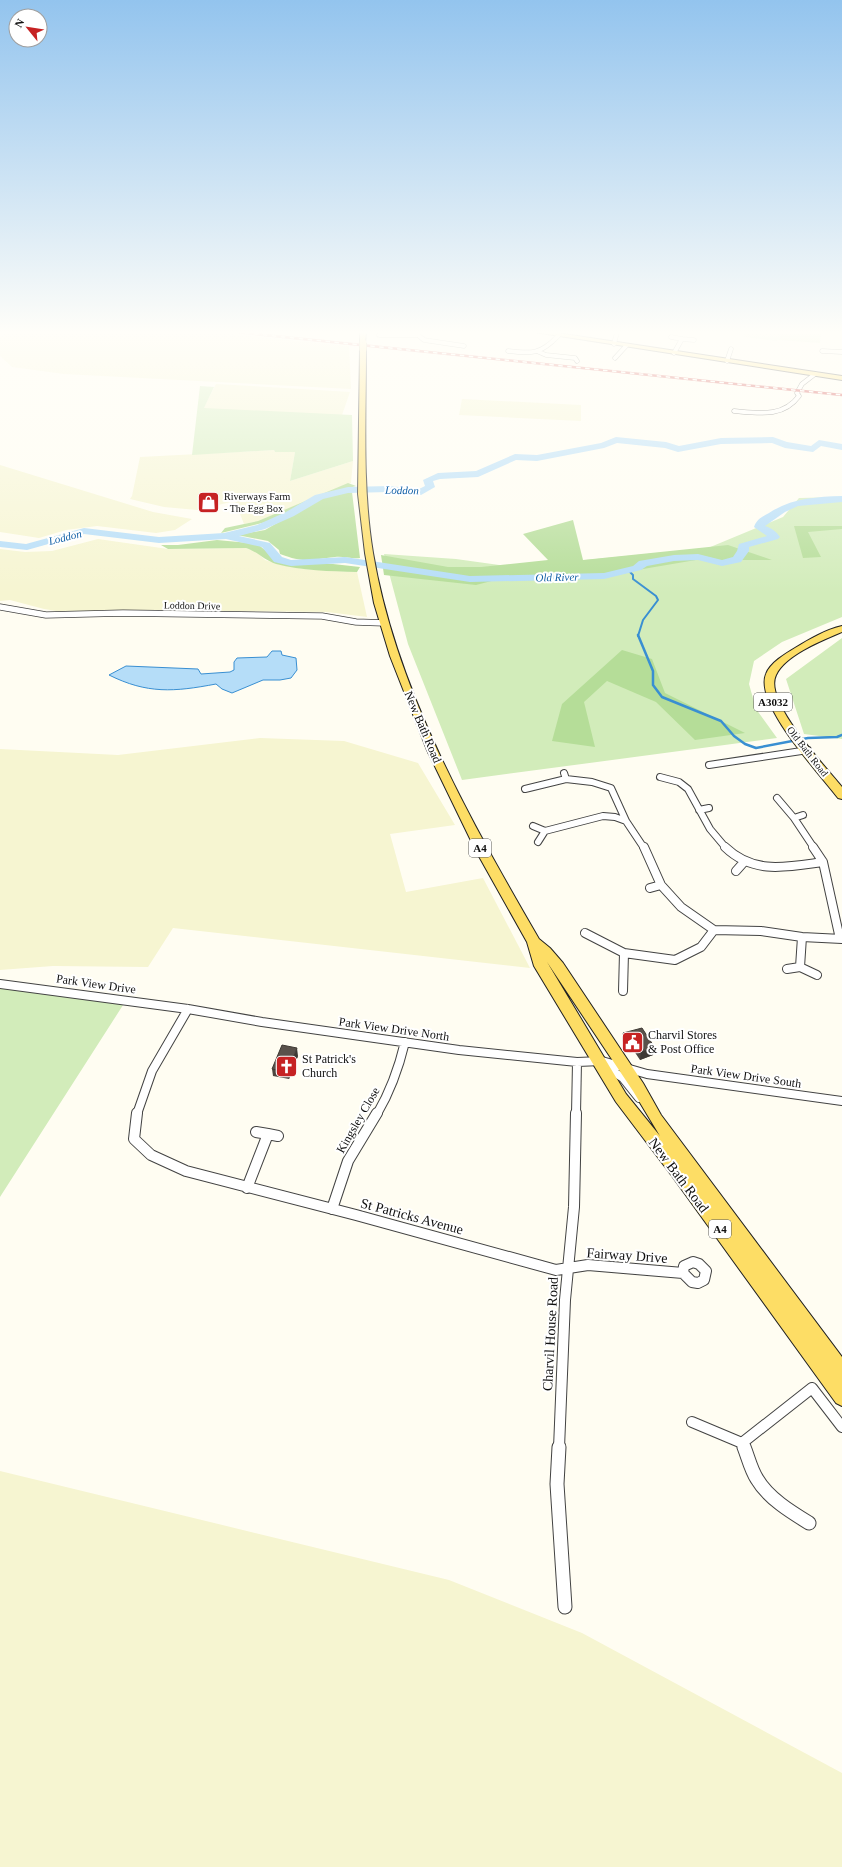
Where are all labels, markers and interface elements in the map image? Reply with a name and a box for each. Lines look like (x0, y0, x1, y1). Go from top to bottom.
north arrow (8, 8, 48, 48)
text: N (12, 17, 27, 29)
water label: Loddon (384, 484, 419, 496)
shop icon: Riverways Farm - The Egg Box (195, 489, 221, 515)
place label: Riverways Farm - The Egg Box (224, 491, 291, 514)
water label: Loddon (46, 527, 83, 547)
water label: Old River (535, 571, 579, 583)
street label: Loddon Drive (164, 600, 221, 612)
street label: New Bath Road (402, 689, 444, 765)
road number: A3032 (754, 693, 792, 711)
street label: Old Bath Road (785, 724, 830, 778)
road number: A4 (469, 839, 491, 857)
street label: Park View Drive (55, 971, 137, 997)
street label: Park View Drive North (338, 1014, 450, 1044)
place label: Charvil Stores & Post Office (648, 1028, 717, 1056)
public building icon: Charvil Stores & Post Office (620, 1029, 646, 1055)
place label: St Patrick's Church (302, 1052, 356, 1080)
church icon: St Patrick's Church (273, 1053, 299, 1079)
street label: Park View Drive South (690, 1061, 802, 1091)
street label: Kingsley Close (334, 1085, 382, 1155)
street label: New Bath Road (646, 1135, 712, 1216)
street label: St Patricks Avenue (359, 1196, 465, 1237)
road number: A4 (709, 1220, 731, 1238)
street label: Fairway Drive (586, 1245, 668, 1266)
street label: Charvil House Road (540, 1277, 561, 1392)

